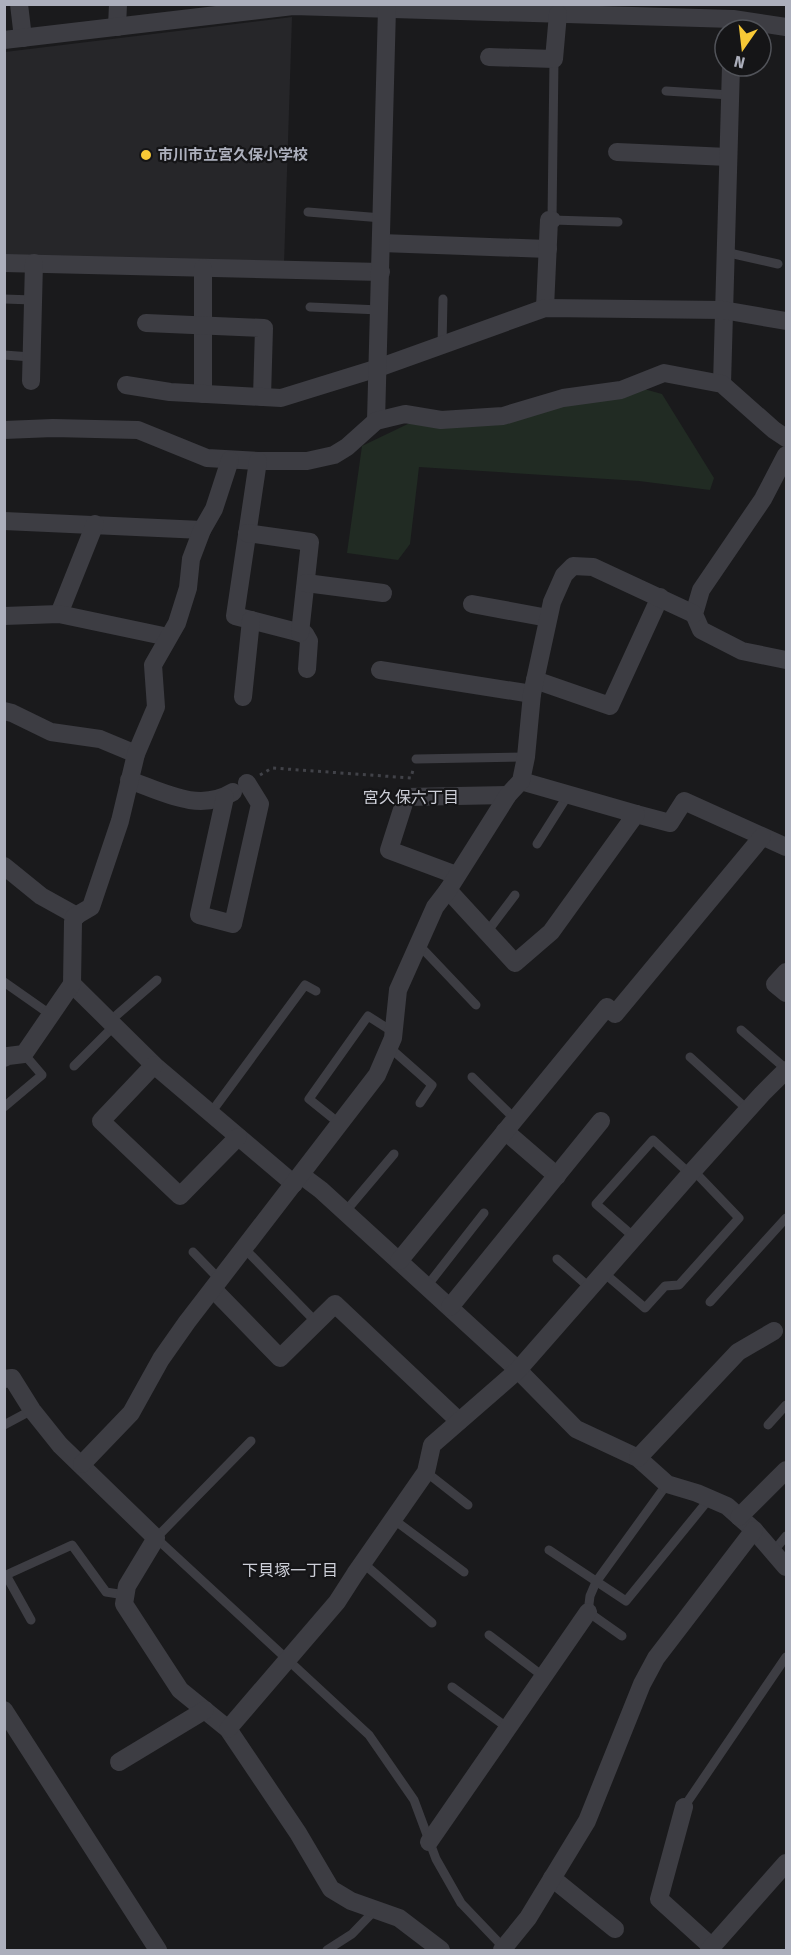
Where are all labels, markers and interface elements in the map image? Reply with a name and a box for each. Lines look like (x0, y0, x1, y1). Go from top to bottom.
north arrow (713, 18, 773, 78)
text: N (732, 52, 747, 73)
place label: 市川市立宮久保小学校 (158, 146, 308, 164)
marker: 市川市立宮久保小学校 (139, 148, 153, 162)
district label: 宮久保六丁目 (363, 788, 459, 807)
district label: 下貝塚一丁目 (242, 1561, 338, 1580)

